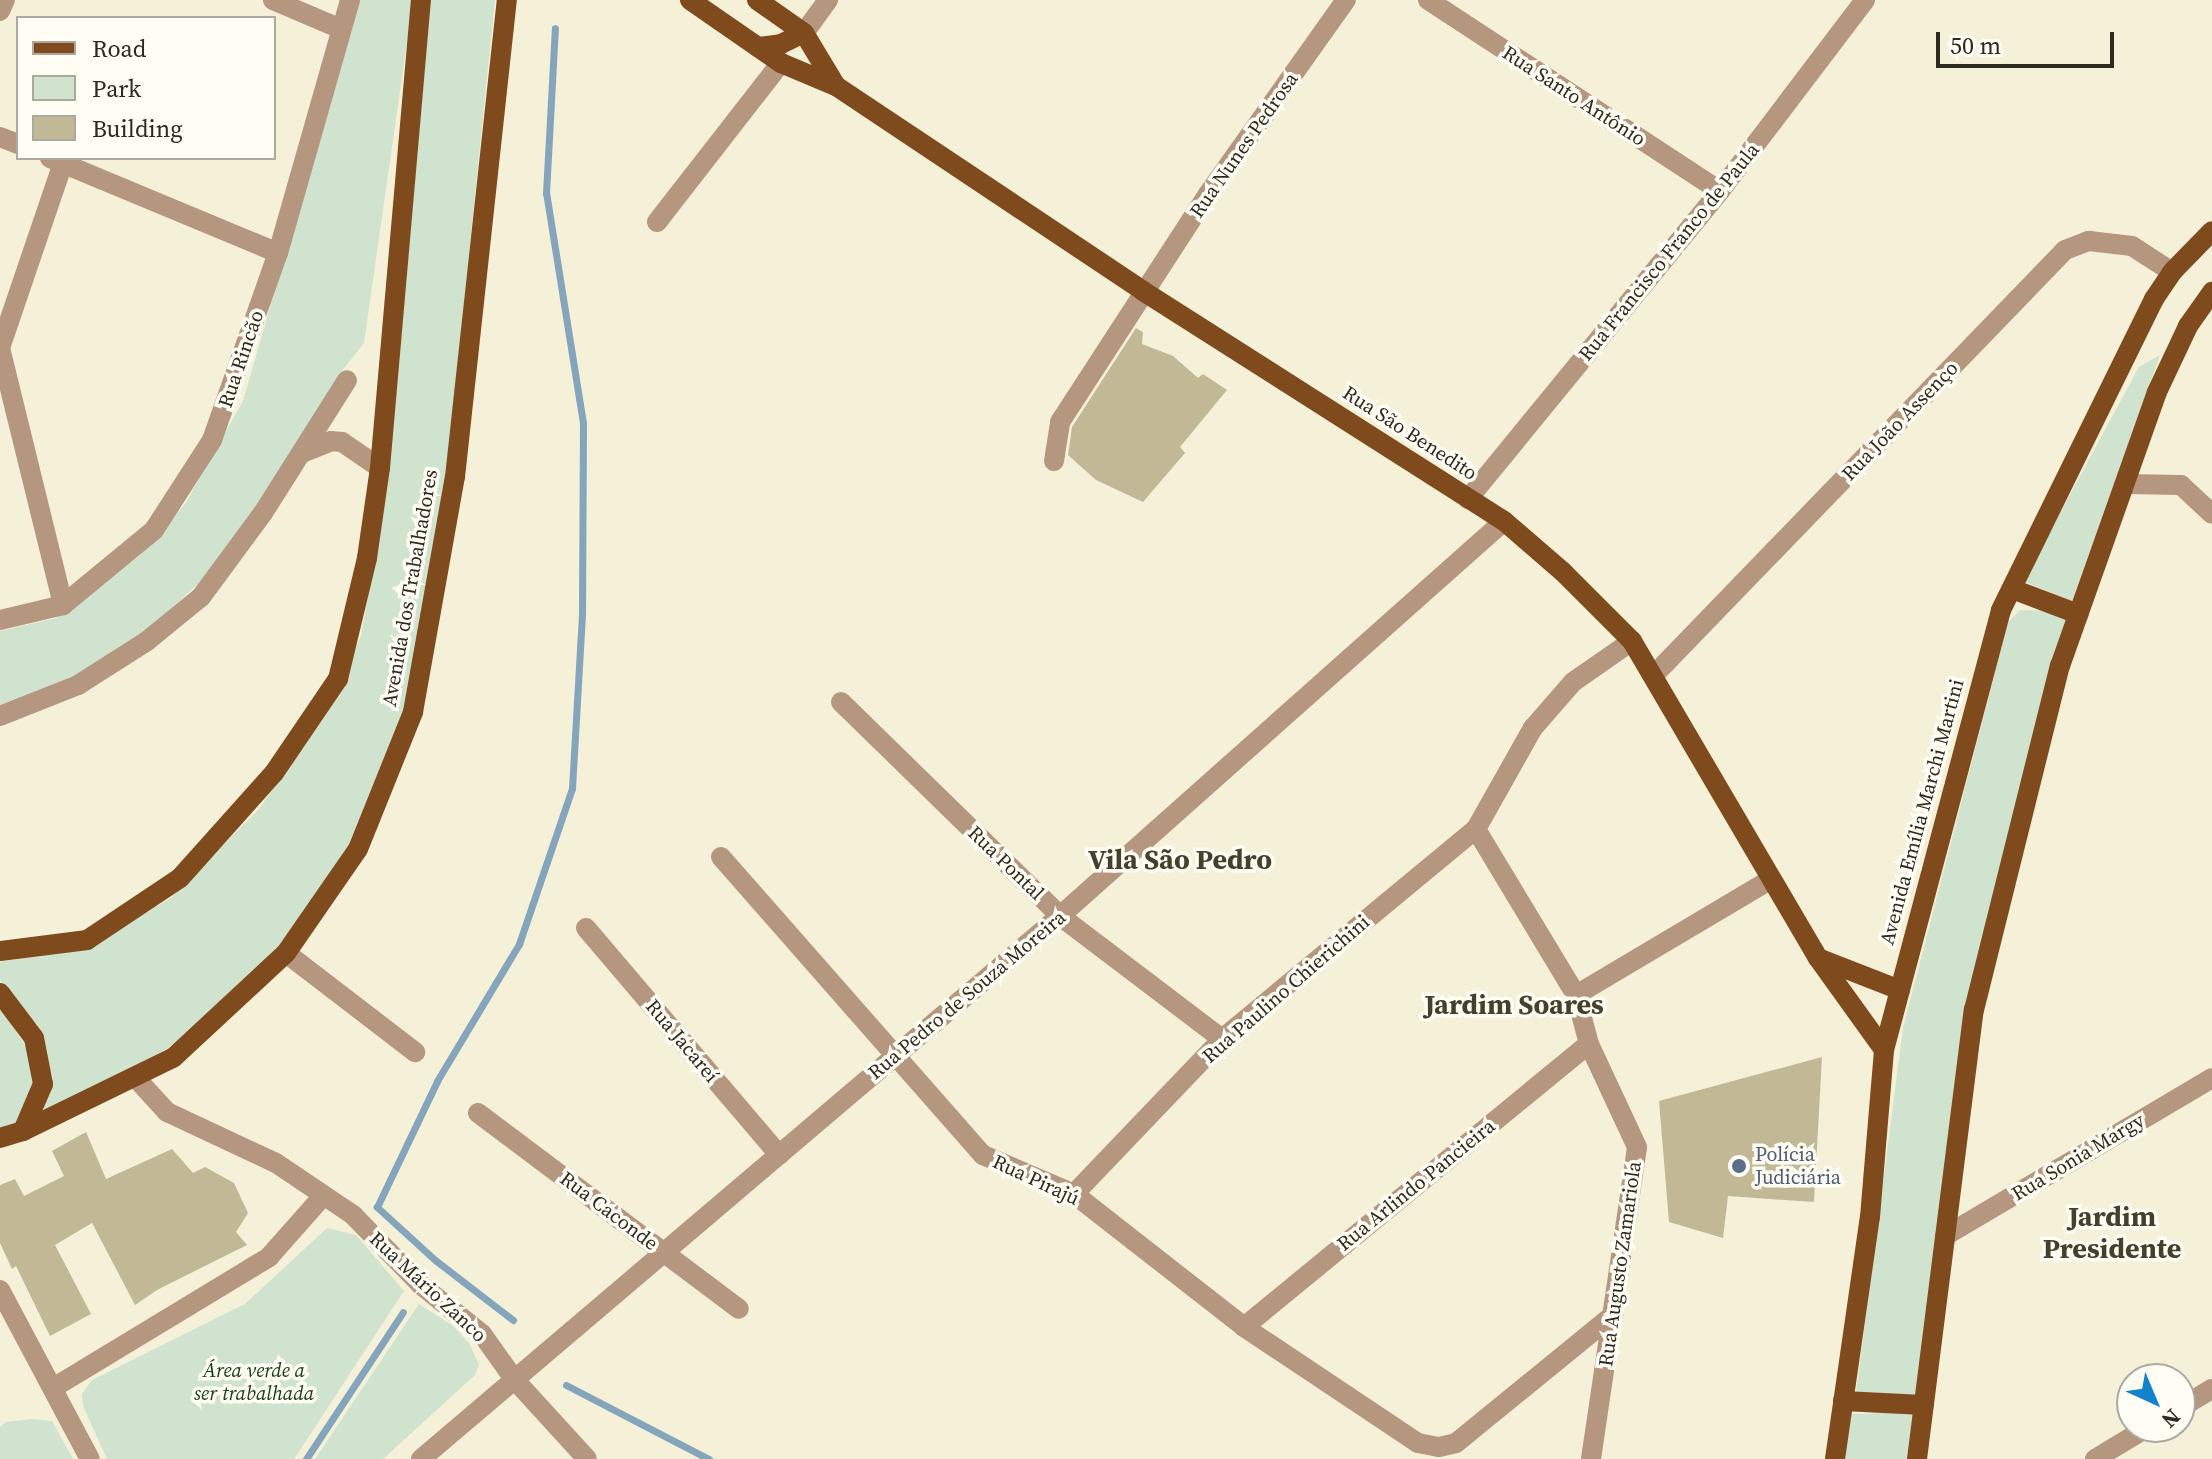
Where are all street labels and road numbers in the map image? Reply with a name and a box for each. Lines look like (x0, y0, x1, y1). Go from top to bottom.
street label: Rua Santo Antônio (1498, 41, 1650, 151)
street label: Rua Nunes Pedrosa (1185, 68, 1303, 222)
street label: Rua Francisco Franco de Paula (1574, 138, 1764, 366)
street label: Rua Rincão (213, 307, 269, 411)
street label: Rua João Assenço (1837, 356, 1963, 486)
street label: Rua São Benedito (1338, 381, 1482, 485)
street label: Avenida dos Trabalhadores (377, 467, 443, 709)
street label: Avenida Emília Marchi Martini (1875, 677, 1969, 947)
street label: Rua Pontal (963, 821, 1049, 905)
street label: Rua Pedro de Souza Moreira (863, 905, 1071, 1085)
street label: Rua Paulino Chierichini (1198, 910, 1374, 1068)
street label: Rua Jacareí (640, 995, 724, 1087)
street label: Rua Sonia Margy (2007, 1108, 2149, 1206)
street label: Rua Arlindo Pancieira (1332, 1114, 1500, 1256)
street label: Rua Pirajú (989, 1150, 1083, 1210)
street label: Rua Augusto Zamariola (1594, 1160, 1646, 1368)
street label: Rua Caconde (555, 1166, 663, 1256)
street label: Rua Mário Zanco (365, 1227, 491, 1347)

